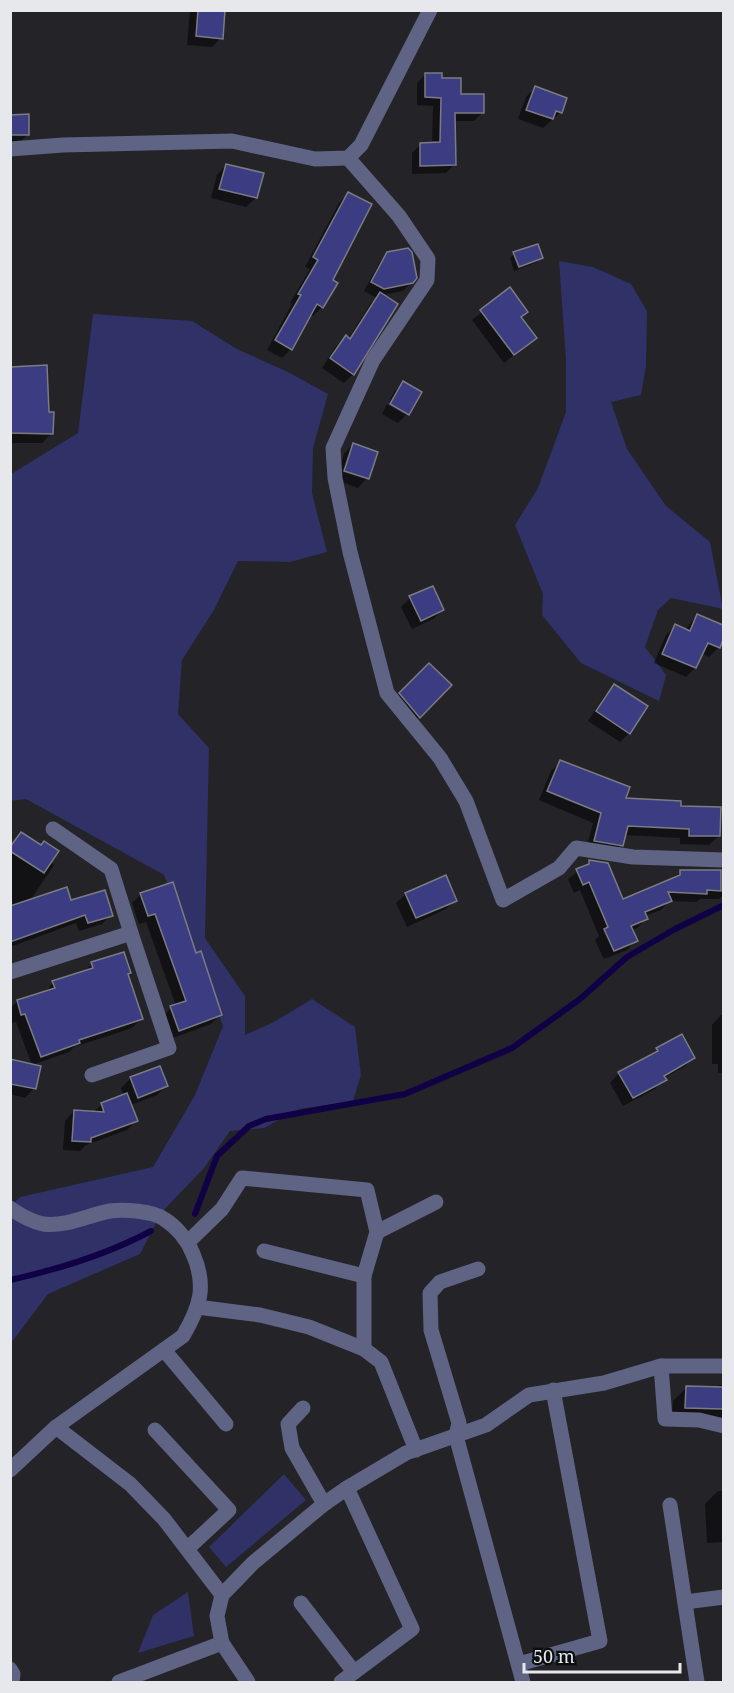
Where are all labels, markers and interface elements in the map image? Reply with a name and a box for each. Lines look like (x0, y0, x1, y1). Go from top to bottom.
scale bar (524, 1636, 680, 1674)
text: 50 m (533, 1644, 575, 1668)

